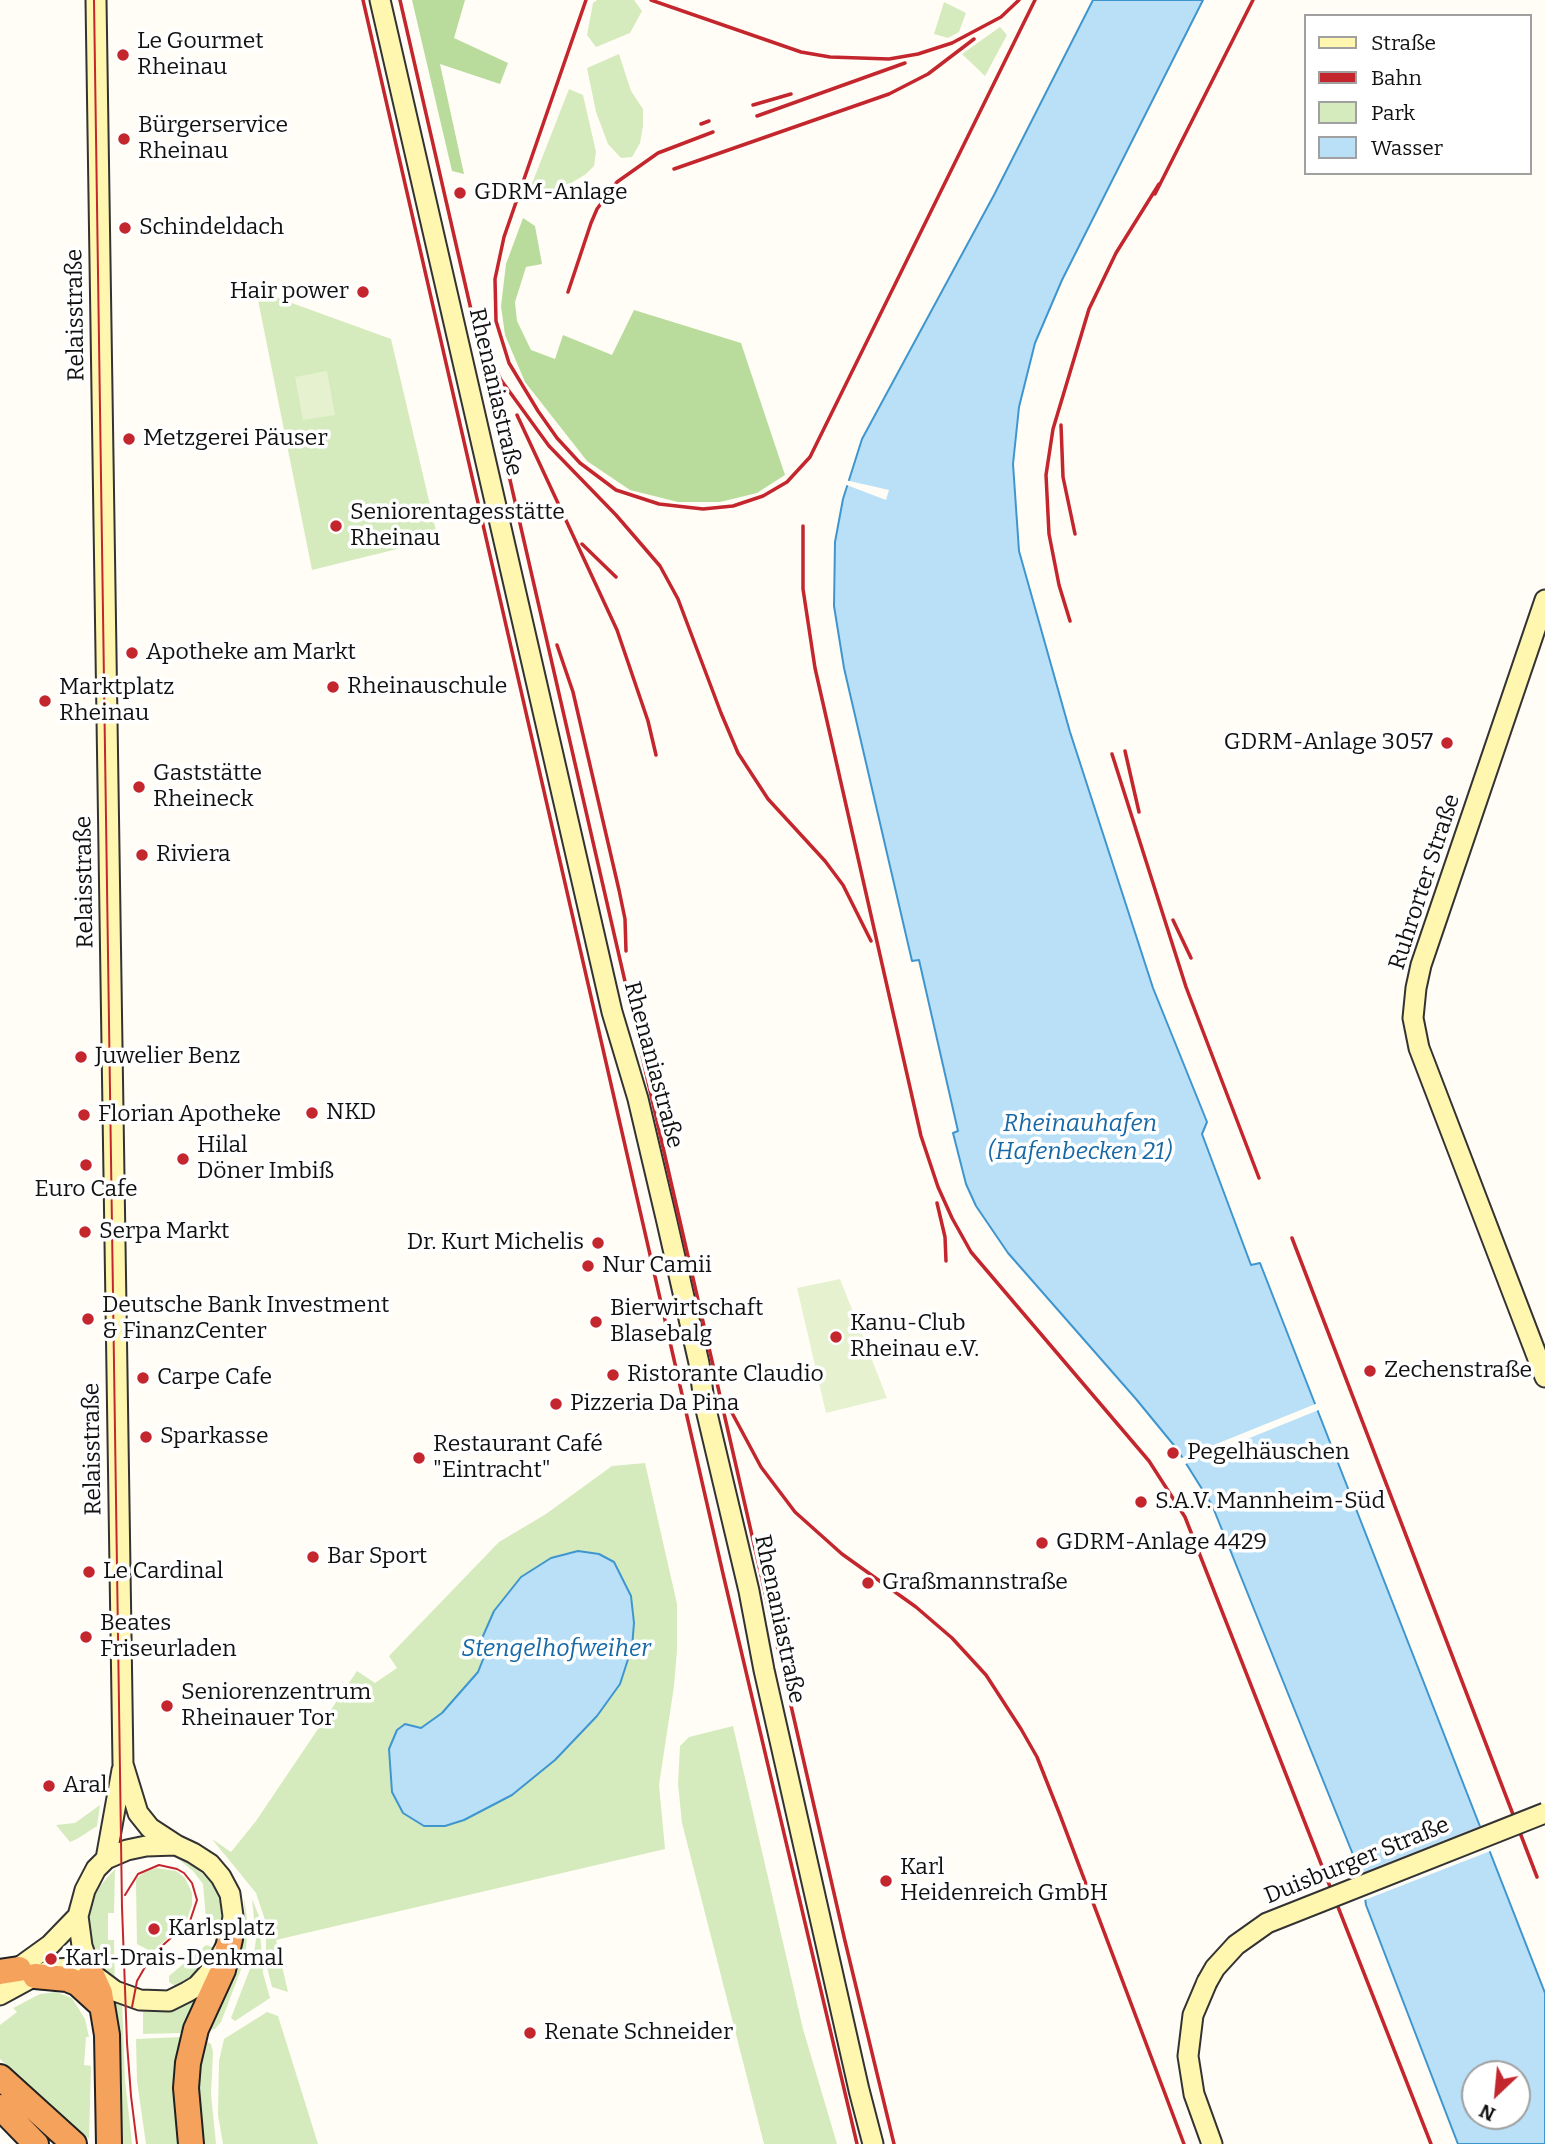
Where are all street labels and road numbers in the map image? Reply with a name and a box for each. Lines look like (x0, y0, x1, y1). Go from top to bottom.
street label: Relaisstraße (61, 248, 91, 382)
street label: Rhenaniastraße (462, 305, 528, 479)
street label: Ruhrorter Straße (1384, 791, 1466, 973)
street label: Relaisstraße (70, 815, 100, 949)
street label: Rhenaniastraße (617, 979, 689, 1151)
street label: Relaisstraße (78, 1382, 108, 1516)
street label: Rhenaniastraße (748, 1532, 810, 1706)
street label: Duisburger Straße (1261, 1811, 1453, 1911)

